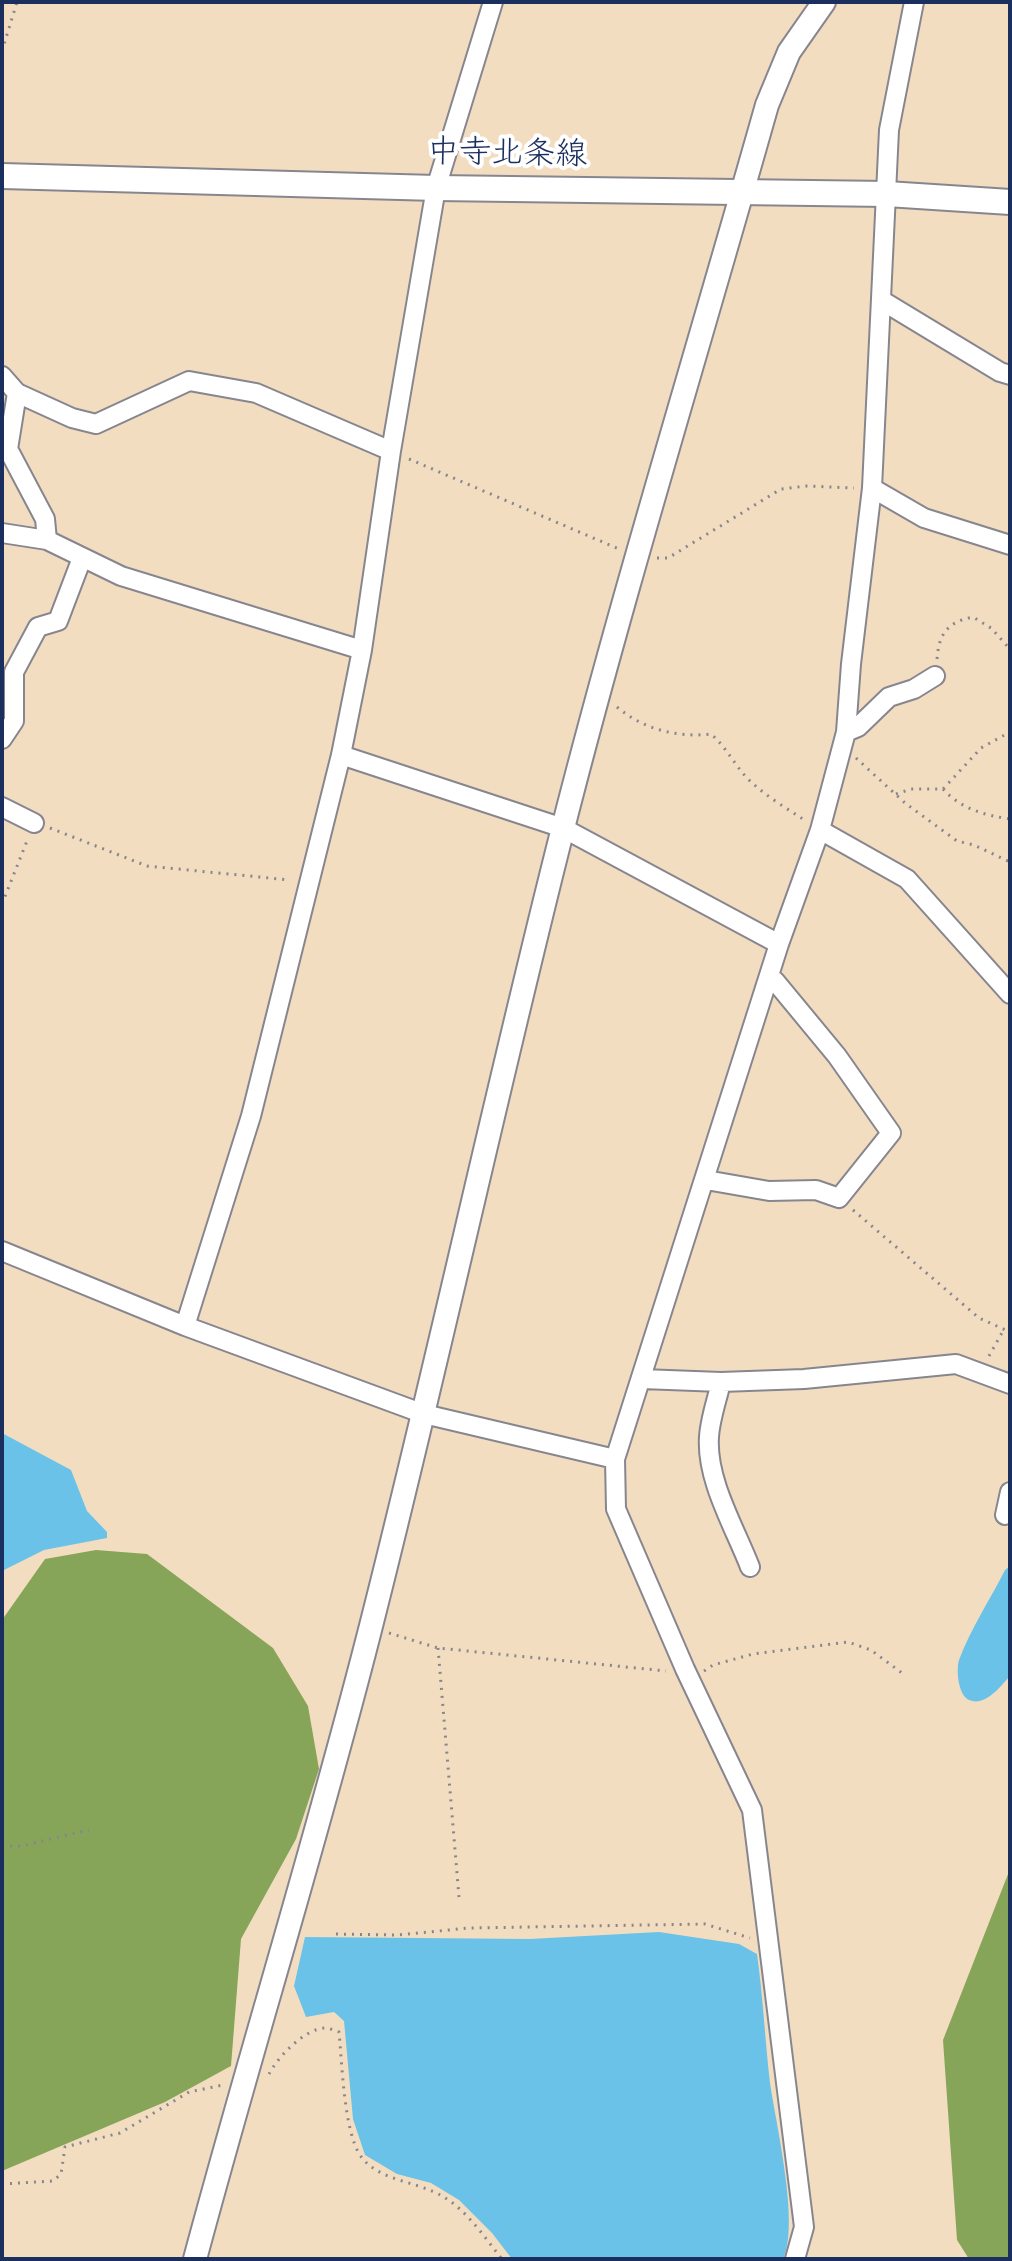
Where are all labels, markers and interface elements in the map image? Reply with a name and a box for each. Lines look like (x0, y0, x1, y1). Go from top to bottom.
street label: 中寺北条線 (427, 136, 587, 178)

